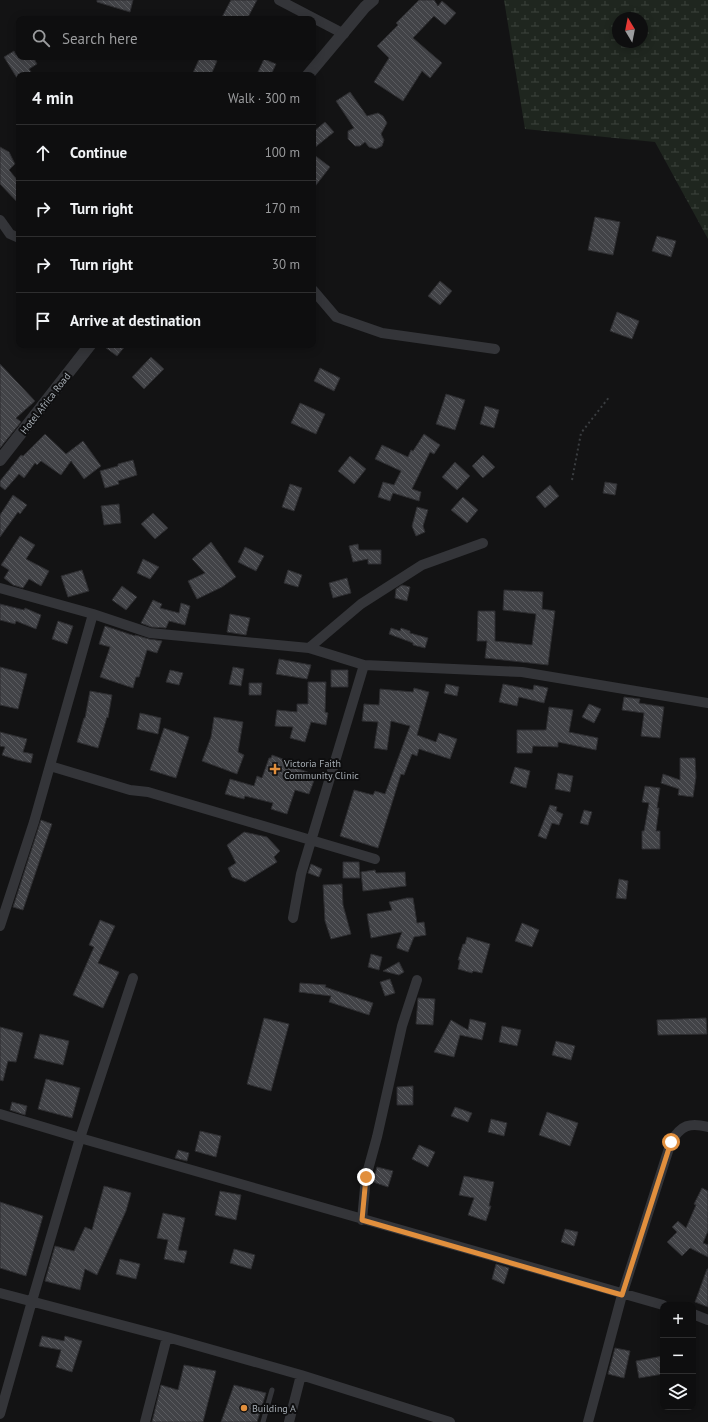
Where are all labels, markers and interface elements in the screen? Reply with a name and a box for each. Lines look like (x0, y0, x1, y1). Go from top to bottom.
north arrow (612, 12, 648, 48)
search box (16, 16, 316, 60)
icon: search (30, 27, 52, 49)
text: Search here (62, 29, 138, 48)
text: 4 min (32, 87, 73, 109)
text: Walk · 300 m (228, 90, 300, 107)
icon: ahead (32, 142, 54, 164)
text: Continue (70, 143, 127, 162)
text: 100 m (265, 144, 300, 161)
icon: right (32, 198, 54, 220)
text: Turn right (70, 199, 133, 218)
text: 170 m (265, 200, 300, 217)
icon: right (32, 254, 54, 276)
text: Turn right (70, 255, 133, 274)
text: 30 m (272, 256, 300, 273)
icon: arrive (32, 310, 54, 332)
text: Arrive at destination (70, 311, 201, 330)
street label: Hotel Africa Road (17, 370, 73, 437)
place label: Victoria Faith Community Clinic (283, 757, 359, 782)
marker: Victoria Faith Community Clinic (269, 763, 281, 775)
route start (662, 1133, 680, 1151)
route end (357, 1168, 375, 1186)
map controls (660, 1302, 696, 1410)
button: + (660, 1302, 696, 1338)
button: − (660, 1338, 696, 1374)
button: layers (660, 1374, 696, 1410)
place label: Building A (252, 1402, 296, 1415)
marker: Building A (239, 1403, 249, 1413)

